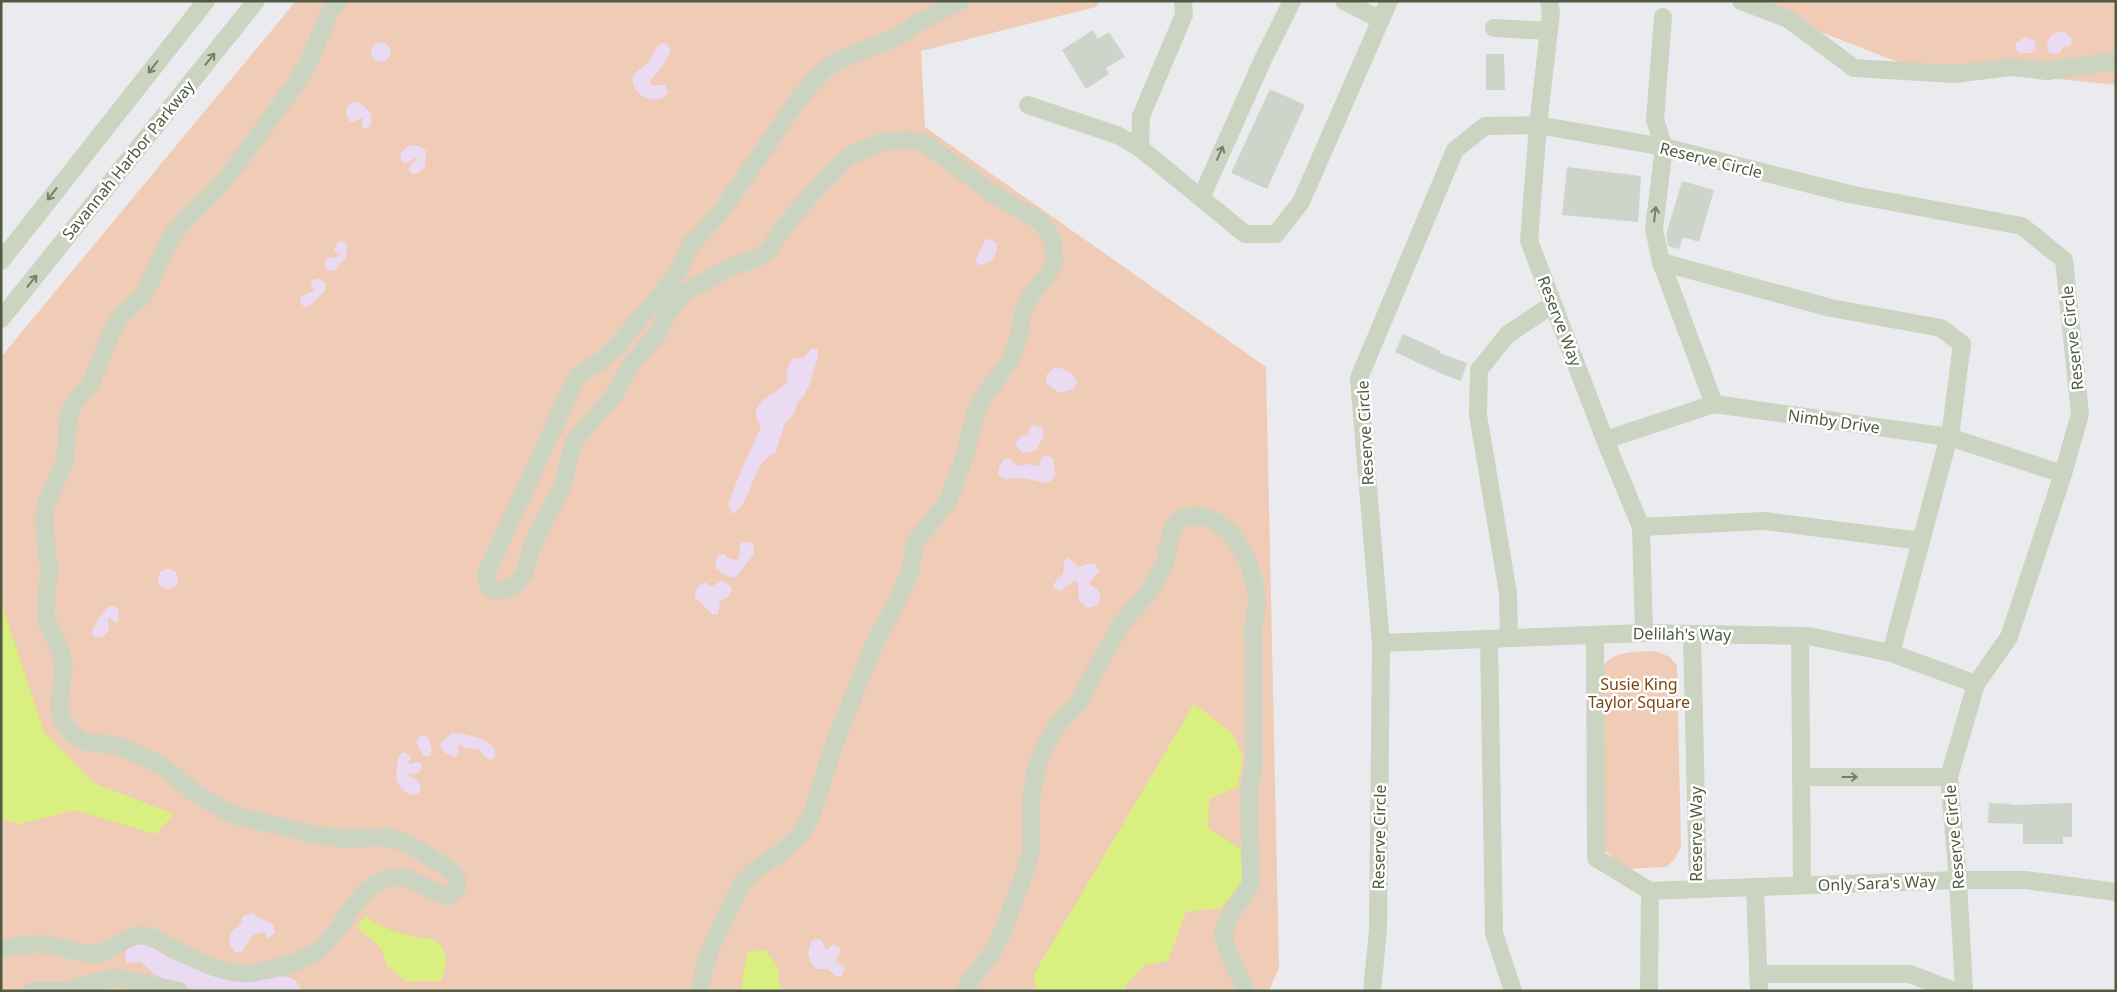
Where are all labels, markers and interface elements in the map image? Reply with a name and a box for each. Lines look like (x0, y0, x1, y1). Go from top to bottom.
one-way arrow (205, 52, 216, 65)
one-way arrow (148, 60, 159, 73)
street label: Savannah Harbor Parkway (57, 75, 200, 244)
street label: Reserve Circle (1657, 137, 1765, 183)
one-way arrow (1216, 146, 1225, 161)
one-way arrow (47, 187, 58, 200)
one-way arrow (1651, 206, 1661, 222)
street label: Reserve Way (1533, 273, 1588, 370)
one-way arrow (26, 275, 37, 288)
street label: Reserve Circle (2056, 285, 2088, 391)
street label: Reserve Circle (1351, 380, 1379, 486)
street label: Nimby Drive (1787, 404, 1881, 438)
street label: Delilah's Way (1633, 622, 1732, 646)
park label: Susie King Taylor Square (1588, 673, 1690, 713)
one-way arrow (1842, 772, 1858, 782)
street label: Reserve Circle (1367, 784, 1391, 890)
street label: Reserve Circle (1938, 784, 1970, 890)
street label: Reserve Way (1685, 786, 1707, 882)
street label: Only Sara's Way (1817, 870, 1937, 896)

